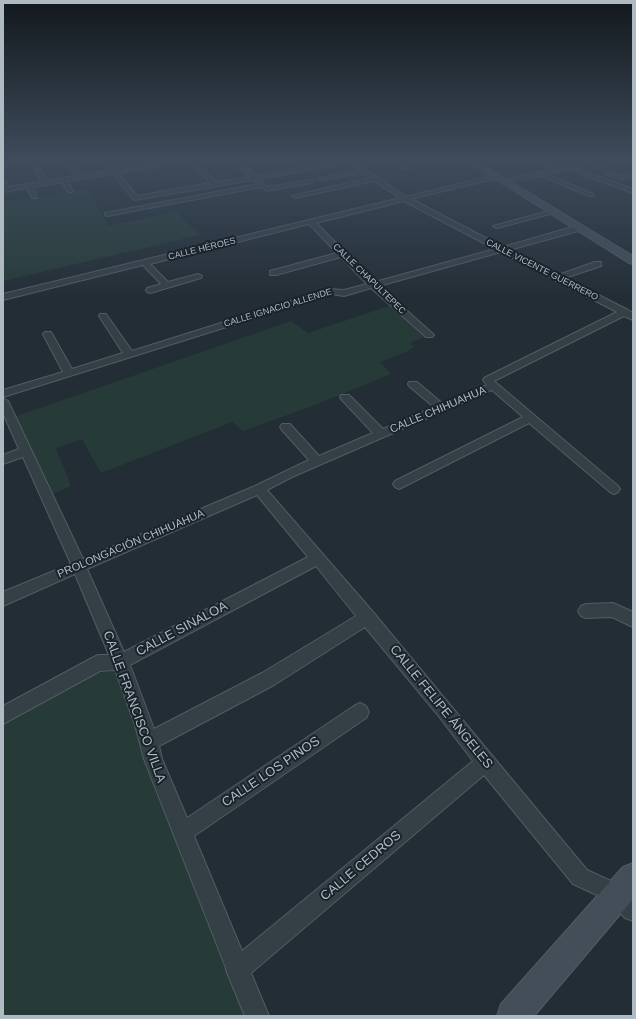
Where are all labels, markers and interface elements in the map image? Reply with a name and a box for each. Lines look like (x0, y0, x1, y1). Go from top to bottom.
street label: CALLE HÉROES (167, 235, 237, 263)
street label: CALLE VICENTE GUERRERO (484, 237, 600, 303)
street label: CALLE CHAPULTEPEC (330, 241, 408, 317)
street label: CALLE IGNACIO ALLENDE (223, 286, 333, 330)
street label: CALLE CHIHUAHUA (388, 384, 488, 436)
street label: PROLONGACIÓN CHIHUAHUA (56, 507, 206, 581)
street label: CALLE SINALOA (134, 598, 230, 660)
street label: CALLE FRANCISCO VILLA (99, 629, 169, 785)
street label: CALLE FELIPE ÁNGELES (386, 642, 496, 772)
street label: CALLE LOS PINOS (219, 733, 323, 811)
street label: CALLE CEDROS (318, 828, 404, 904)

